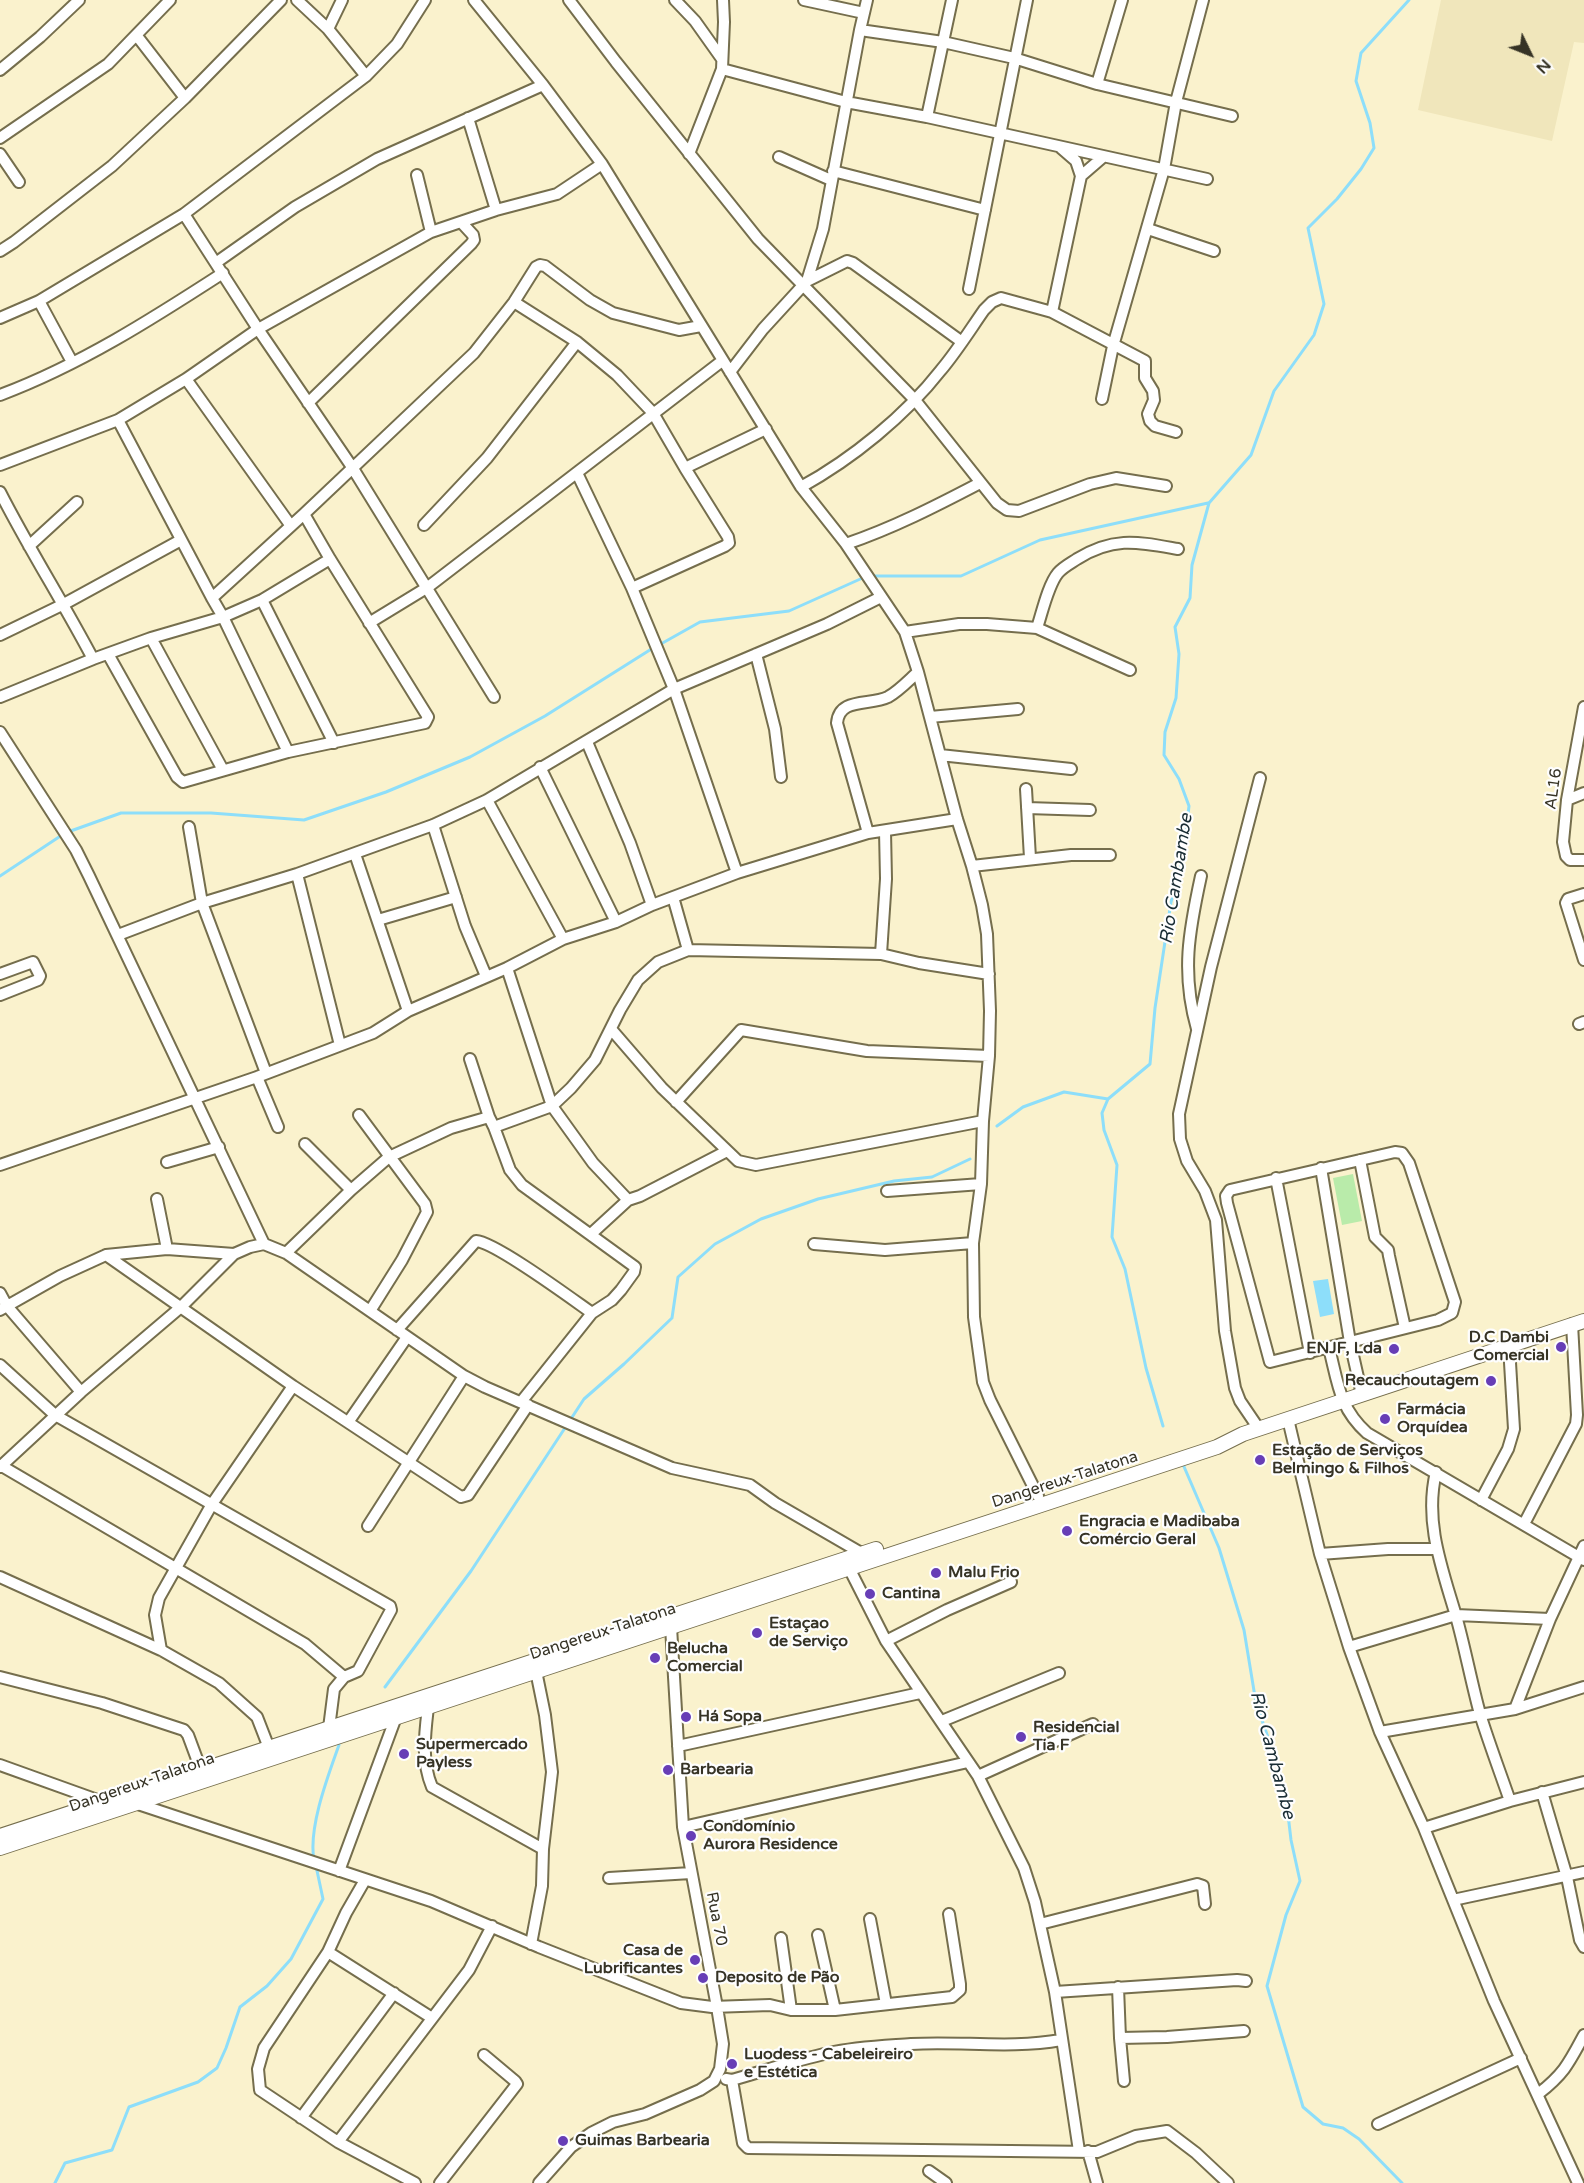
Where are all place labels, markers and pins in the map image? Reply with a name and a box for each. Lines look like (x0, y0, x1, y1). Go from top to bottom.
place label: D.C Dambi Comercial (1469, 1328, 1549, 1366)
place label: ENJF, Lda (1306, 1339, 1382, 1359)
marker: D.C Dambi Comercial (1554, 1340, 1568, 1354)
marker: ENJF, Lda (1387, 1342, 1401, 1356)
place label: Recauchoutagem (1345, 1371, 1479, 1391)
marker: Recauchoutagem (1484, 1374, 1498, 1388)
place label: Farmácia Orquídea (1397, 1400, 1468, 1438)
marker: Farmácia Orquídea (1378, 1412, 1392, 1426)
place label: Estação de Serviços Belmingo & Filhos (1272, 1441, 1423, 1479)
marker: Estação de Serviços Belmingo & Filhos (1253, 1453, 1267, 1467)
place label: Engracia e Madibaba Comércio Geral (1079, 1512, 1240, 1550)
marker: Engracia e Madibaba Comércio Geral (1060, 1524, 1074, 1538)
place label: Malu Frio (948, 1563, 1019, 1583)
marker: Malu Frio (929, 1566, 943, 1580)
place label: Cantina (882, 1584, 940, 1604)
marker: Cantina (863, 1587, 877, 1601)
place label: Estaçao de Serviço (769, 1614, 848, 1652)
marker: Estaçao de Serviço (750, 1626, 764, 1640)
place label: Belucha Comercial (667, 1639, 743, 1677)
marker: Belucha Comercial (648, 1651, 662, 1665)
place label: Há Sopa (698, 1707, 762, 1727)
marker: Há Sopa (679, 1710, 693, 1724)
place label: Residencial Tia F (1033, 1718, 1119, 1756)
marker: Residencial Tia F (1014, 1730, 1028, 1744)
place label: Supermercado Payless (416, 1735, 528, 1773)
marker: Supermercado Payless (397, 1747, 411, 1761)
place label: Barbearia (680, 1760, 753, 1780)
marker: Barbearia (661, 1763, 675, 1777)
place label: Condomínio Aurora Residence (703, 1817, 838, 1855)
marker: Condomínio Aurora Residence (684, 1829, 698, 1843)
place label: Casa de Lubrificantes (584, 1941, 683, 1979)
marker: Casa de Lubrificantes (688, 1953, 702, 1967)
place label: Deposito de Pão (715, 1968, 840, 1988)
marker: Deposito de Pão (696, 1971, 710, 1985)
place label: Luodess - Cabeleireiro e Estética (744, 2045, 913, 2083)
marker: Luodess - Cabeleireiro e Estética (725, 2057, 739, 2071)
place label: Guimas Barbearia (575, 2131, 710, 2151)
marker: Guimas Barbearia (556, 2134, 570, 2148)

